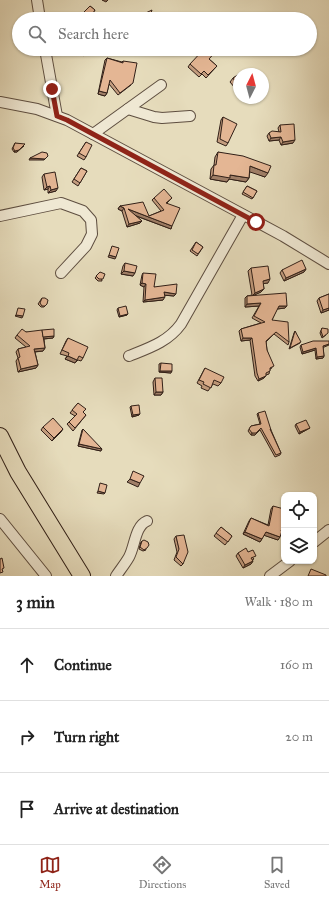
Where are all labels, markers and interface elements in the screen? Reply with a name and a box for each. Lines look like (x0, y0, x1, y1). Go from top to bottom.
search box (12, 12, 317, 56)
icon: search (26, 23, 48, 45)
text: Search here (58, 25, 129, 43)
north arrow (233, 68, 269, 104)
route end (43, 80, 61, 98)
route start (247, 213, 265, 231)
map controls (281, 492, 317, 564)
button: locate (281, 492, 317, 528)
button: layers (281, 528, 317, 564)
text: 3 min (16, 592, 55, 613)
text: Walk · 180 m (244, 594, 313, 610)
icon: ahead (16, 654, 38, 676)
text: Continue (54, 656, 112, 674)
text: 160 m (280, 657, 313, 673)
icon: right (16, 726, 38, 748)
text: Turn right (54, 728, 119, 746)
text: 20 m (285, 729, 313, 745)
icon: arrive (16, 798, 38, 820)
text: Arrive at destination (54, 800, 179, 818)
tab: Map (39, 854, 61, 891)
tab: Directions (139, 854, 186, 891)
tab: Saved (264, 854, 290, 891)

